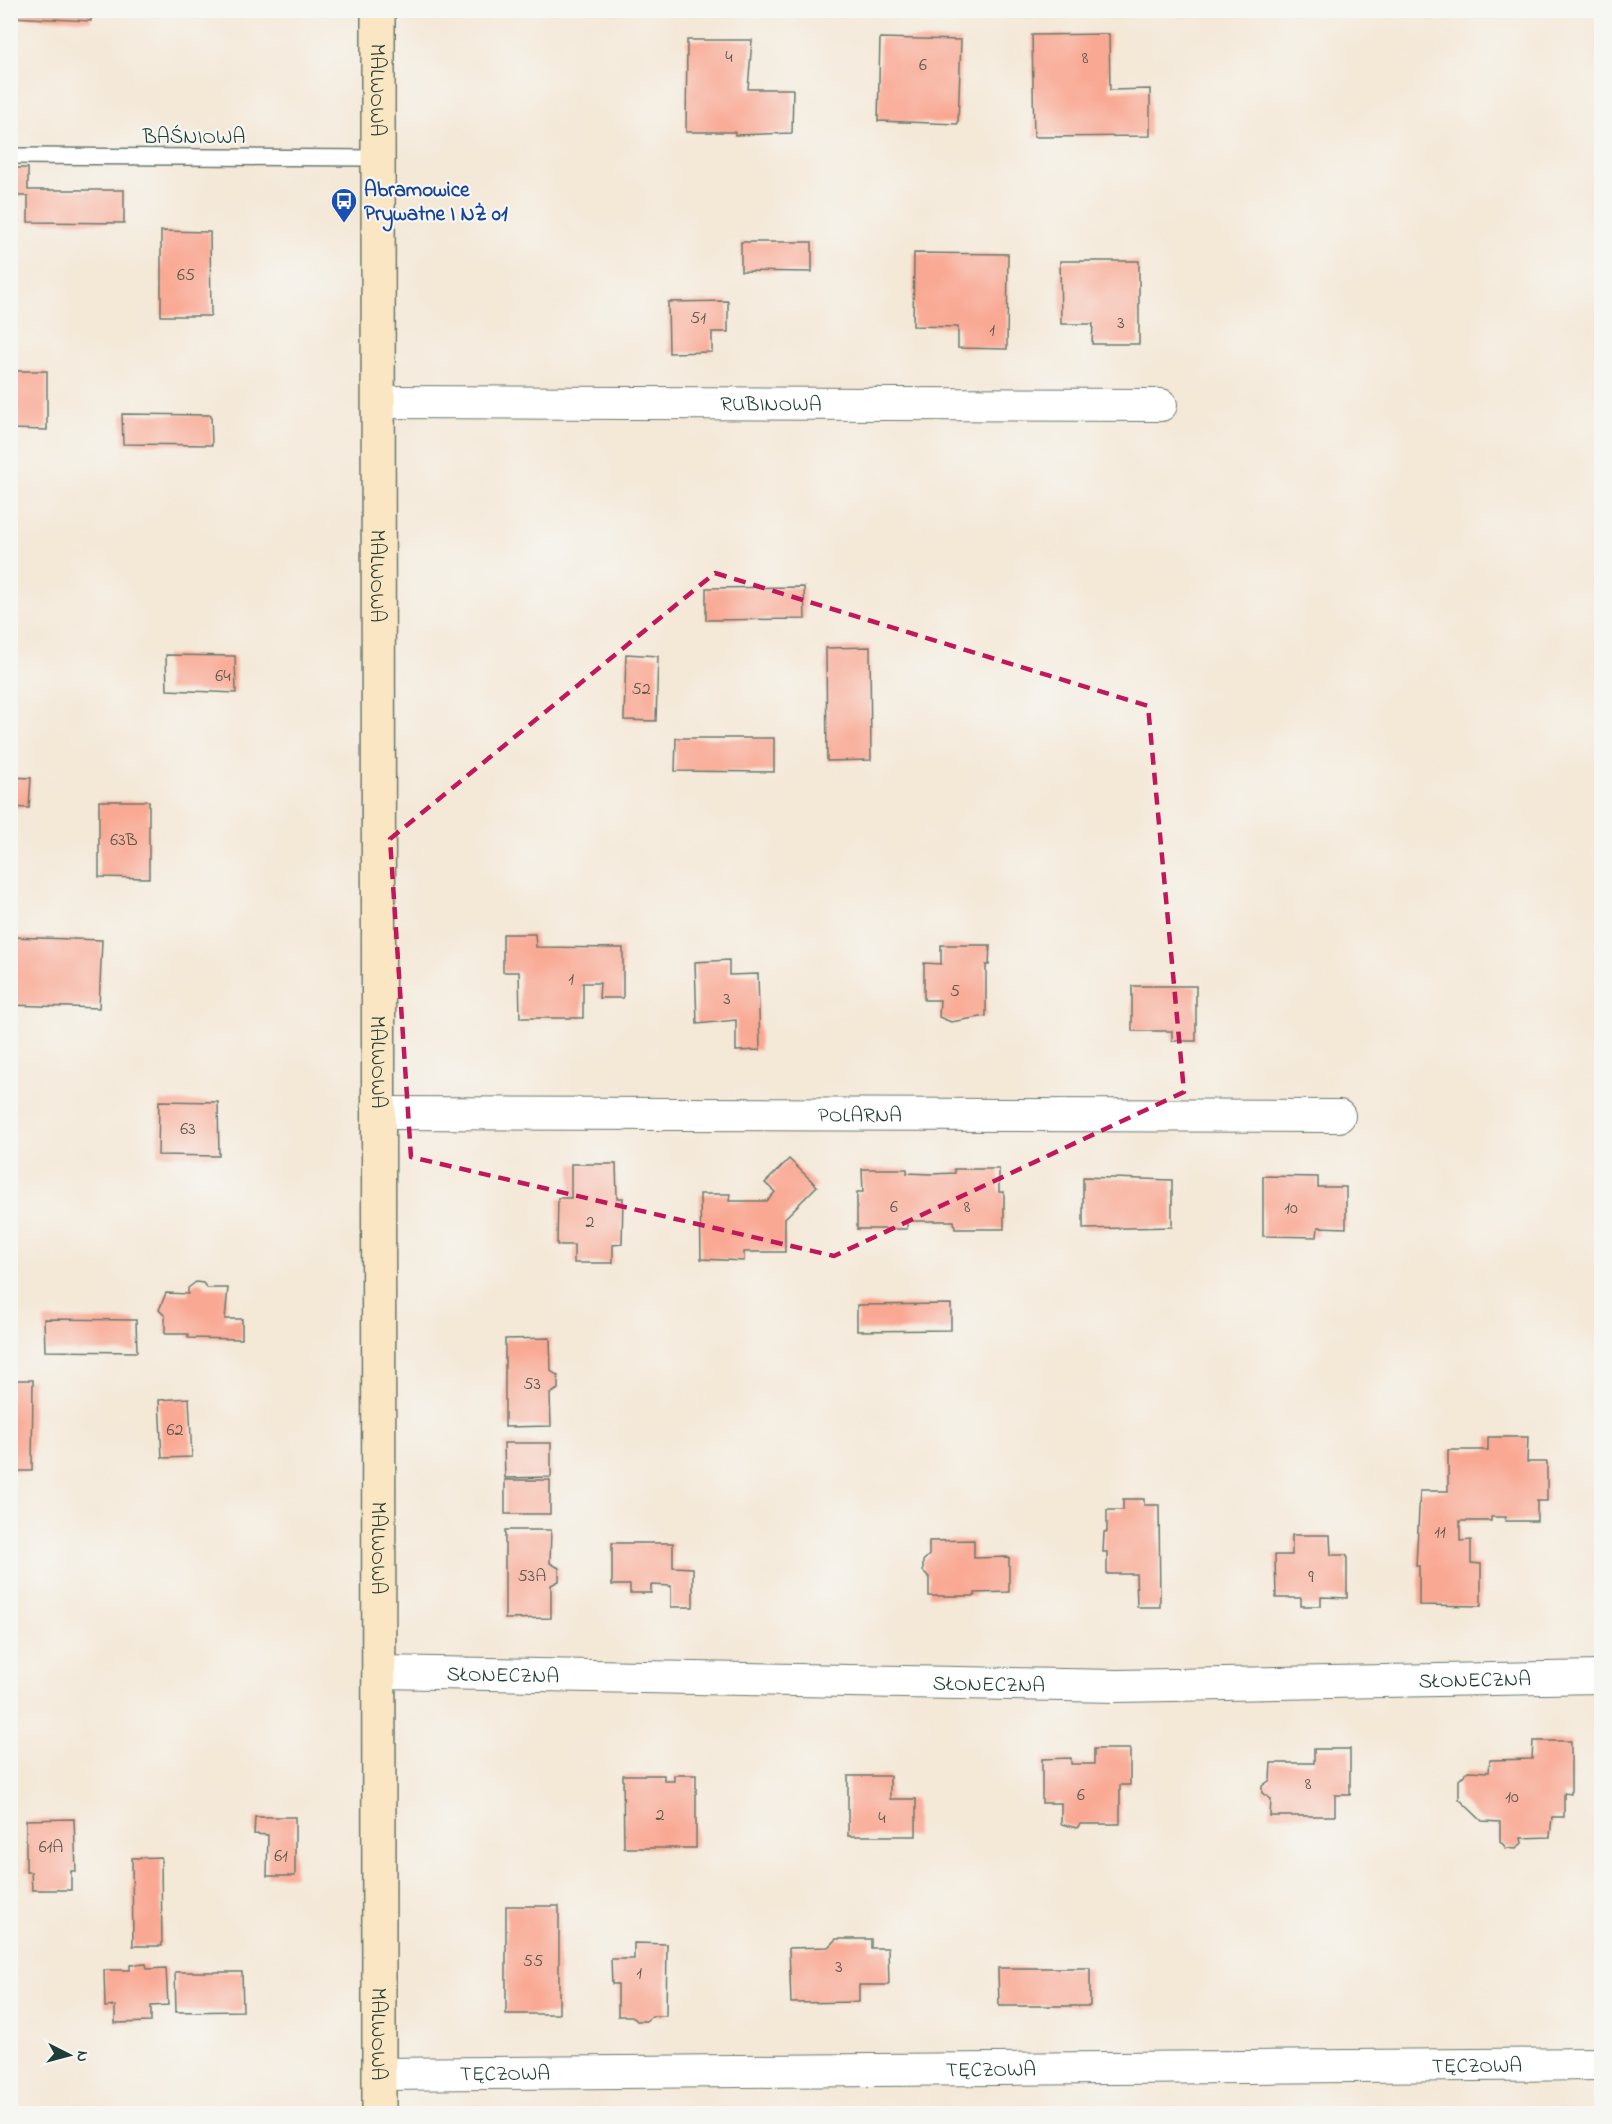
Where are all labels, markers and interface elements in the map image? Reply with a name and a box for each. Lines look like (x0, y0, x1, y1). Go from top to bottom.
street label: MALWOWA (361, 44, 391, 136)
house number: 4 (725, 45, 733, 71)
house number: 8 (1082, 46, 1089, 72)
house number: 6 (919, 53, 927, 79)
street label: BAŚNIOWA (142, 123, 245, 153)
place label: Abramowice Prywatne I NŻ 01 (364, 176, 508, 232)
bus stop icon: Abramowice Prywatne I NŻ 01 (329, 186, 359, 224)
house number: 65 (177, 263, 195, 289)
house number: 51 (690, 306, 706, 332)
house number: 3 (1117, 311, 1125, 337)
house number: 1 (989, 318, 995, 344)
street label: RUBINOWA (720, 390, 822, 421)
street label: MALWOWA (361, 530, 391, 622)
house number: 64 (215, 664, 231, 690)
house number: 52 (631, 677, 651, 703)
house number: 63B (110, 828, 138, 854)
house number: 1 (568, 967, 574, 993)
house number: 5 (950, 979, 960, 1005)
house number: 3 (723, 987, 731, 1013)
street label: MALWOWA (361, 1016, 392, 1108)
street label: POLARNA (818, 1101, 902, 1132)
house number: 63 (180, 1117, 196, 1143)
house number: 6 (890, 1195, 898, 1221)
house number: 8 (964, 1195, 971, 1221)
house number: 10 (1284, 1196, 1298, 1222)
house number: 2 (586, 1210, 595, 1236)
house number: 53 (523, 1372, 541, 1398)
house number: 62 (167, 1418, 183, 1444)
street label: MALWOWA (362, 1502, 392, 1594)
house number: 11 (1434, 1520, 1446, 1546)
house number: 53A (518, 1564, 546, 1590)
house number: 9 (1308, 1565, 1314, 1591)
street label: SŁONECZNA (446, 1660, 560, 1692)
street label: SŁONECZNA (1418, 1665, 1531, 1697)
street label: SŁONECZNA (932, 1670, 1045, 1702)
house number: 8 (1305, 1772, 1312, 1798)
house number: 6 (1077, 1783, 1085, 1809)
house number: 10 (1505, 1785, 1519, 1811)
house number: 2 (656, 1803, 665, 1829)
house number: 4 (878, 1806, 886, 1832)
house number: 61A (39, 1835, 63, 1861)
house number: 61 (274, 1844, 288, 1870)
house number: 55 (523, 1949, 543, 1975)
house number: 3 (835, 1955, 843, 1981)
house number: 1 (636, 1961, 642, 1987)
street label: MALWOWA (362, 1988, 392, 2080)
north arrow (39, 2025, 99, 2085)
text: N (69, 2050, 94, 2063)
street label: TĘCZOWA (1432, 2052, 1522, 2082)
street label: TĘCZOWA (946, 2056, 1036, 2086)
street label: TĘCZOWA (460, 2060, 550, 2090)

